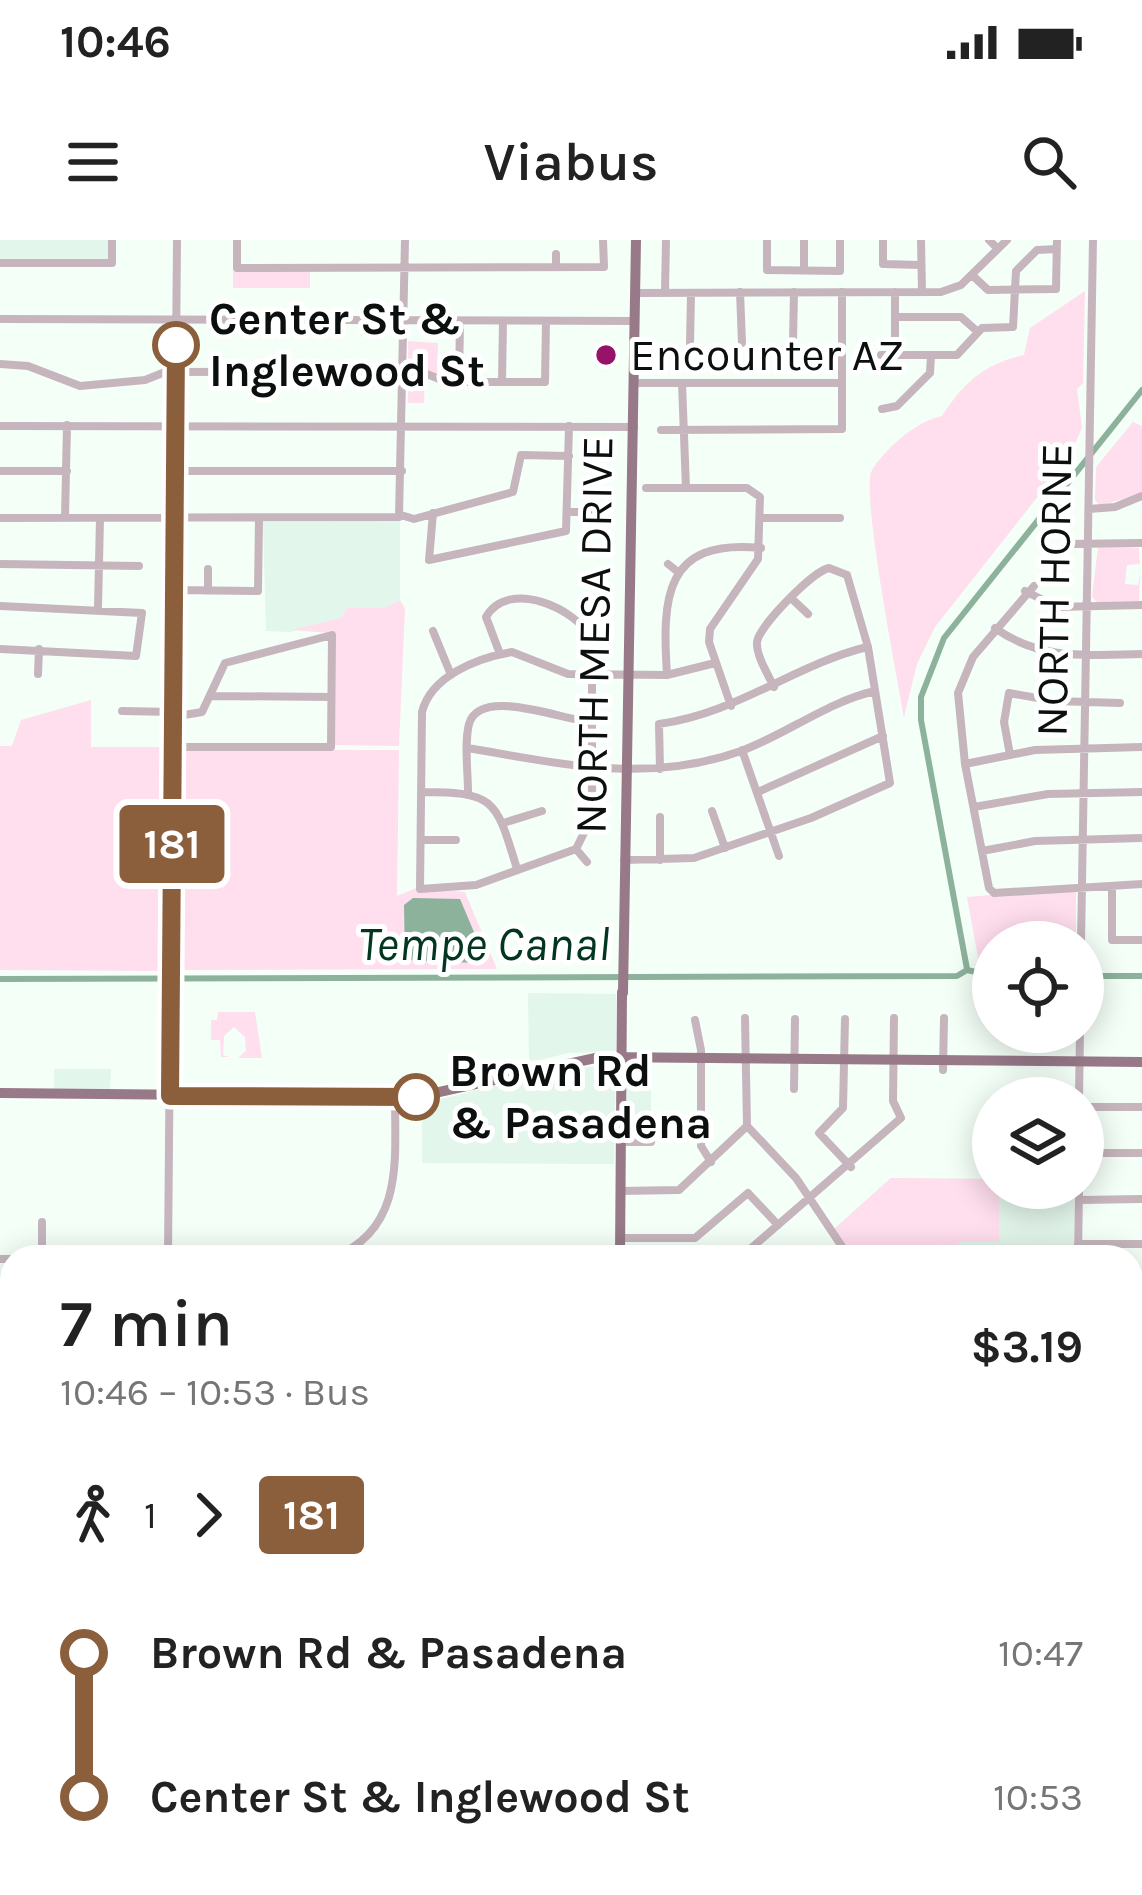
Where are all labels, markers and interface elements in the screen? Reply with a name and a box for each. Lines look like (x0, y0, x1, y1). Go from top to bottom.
text: 10:46 (60, 16, 171, 68)
icon: menu (60, 129, 126, 195)
icon: search (1016, 129, 1082, 195)
text: Viabus (483, 130, 659, 194)
place label: Center St & Inglewood St (209, 293, 485, 398)
marker: Center St & Inglewood St (154, 323, 198, 367)
place label: Encounter AZ (630, 329, 904, 381)
marker: Encounter AZ (593, 342, 619, 368)
street label: NORTH MESA DRIVE (565, 435, 623, 835)
street label: NORTH HORNE (1025, 443, 1083, 737)
line badge: 181 (103, 805, 241, 883)
text: 181 (143, 819, 201, 869)
water label: Tempe Canal (358, 916, 610, 972)
map controls (972, 921, 1104, 1209)
button: locate (972, 921, 1104, 1053)
place label: Brown Rd & Pasadena (449, 1045, 712, 1149)
marker: Brown Rd & Pasadena (394, 1075, 438, 1119)
button: layers (972, 1077, 1104, 1209)
text: 7 min (60, 1285, 233, 1363)
text: $3.19 (971, 1321, 1083, 1373)
text: 10:46 – 10:53 · Bus (60, 1369, 370, 1415)
icon: walk (60, 1482, 126, 1548)
icon: forward (175, 1482, 241, 1548)
text: 181 (283, 1490, 340, 1540)
text: 1 (144, 1492, 157, 1538)
text: Brown Rd & Pasadena (150, 1627, 627, 1679)
text: 10:47 (998, 1630, 1083, 1676)
text: Center St & Inglewood St (150, 1771, 690, 1823)
text: 10:53 (993, 1774, 1083, 1820)

